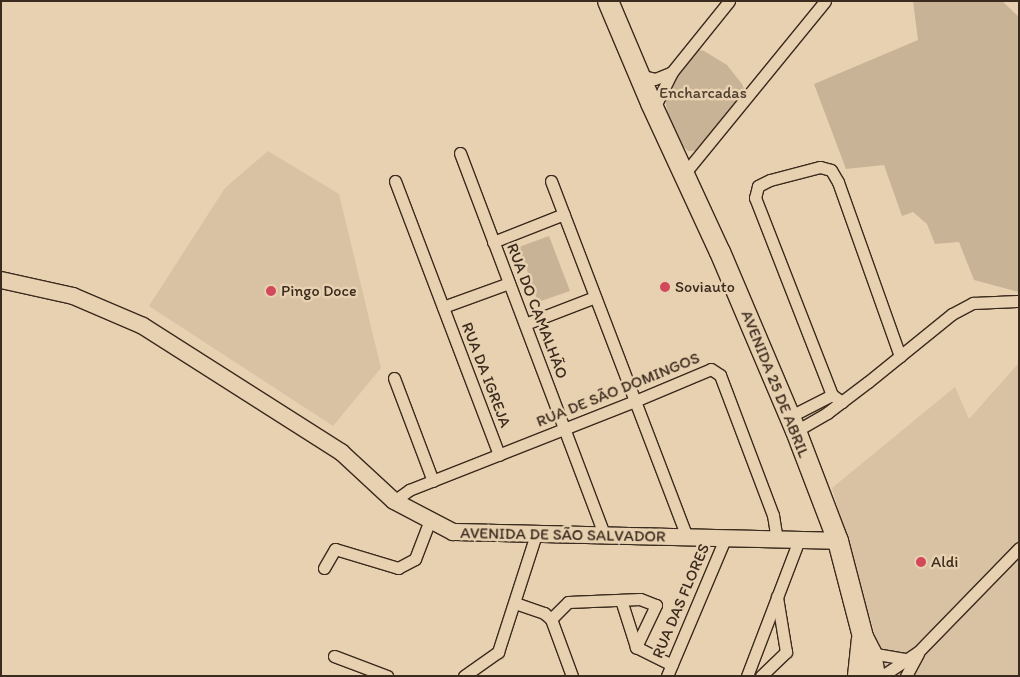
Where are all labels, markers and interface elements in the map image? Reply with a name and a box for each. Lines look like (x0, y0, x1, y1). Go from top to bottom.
park label: Encharcadas (659, 83, 747, 103)
street label: RUA DO CAMALHÃO (502, 240, 572, 382)
place label: Soviauto (675, 277, 735, 297)
place label: Pingo Doce (281, 281, 357, 301)
marker: Soviauto (659, 281, 671, 293)
marker: Pingo Doce (265, 285, 277, 297)
street label: AVENIDA 25 DE ABRIL (737, 308, 813, 460)
street label: RUA DA IGREJA (457, 319, 515, 431)
street label: RUA DE SÃO DOMINGOS (534, 349, 702, 431)
street label: AVENIDA DE SÃO SALVADOR (460, 524, 666, 546)
street label: RUA DAS FLORES (648, 541, 714, 661)
place label: Aldi (931, 552, 958, 572)
marker: Aldi (915, 556, 927, 568)

